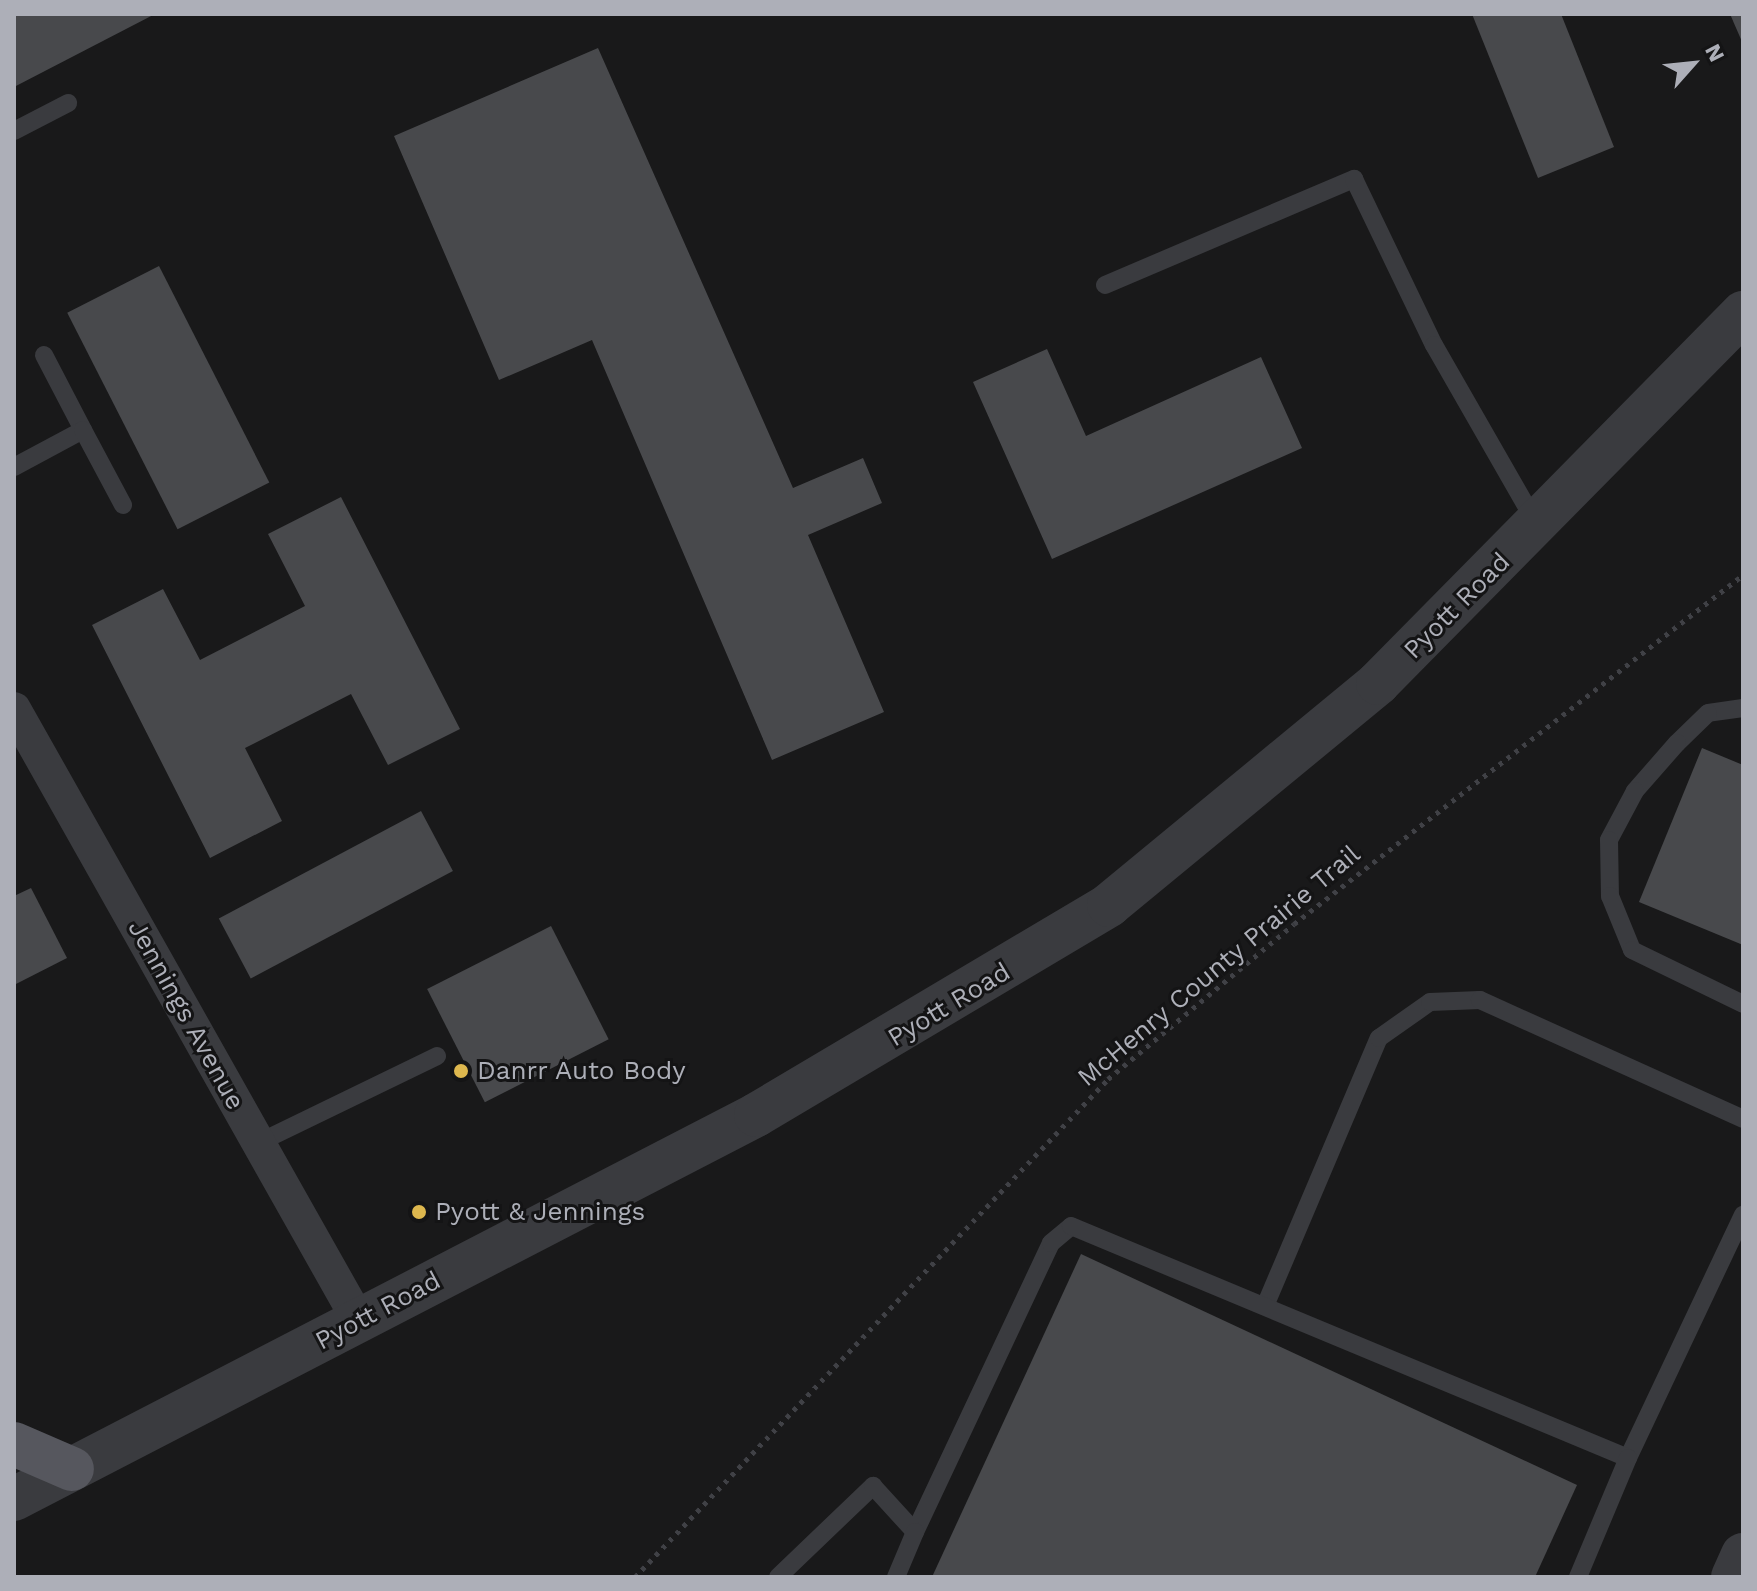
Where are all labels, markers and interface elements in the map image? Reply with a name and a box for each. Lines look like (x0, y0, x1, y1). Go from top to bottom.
north arrow (1653, 24, 1733, 104)
text: N (1700, 40, 1730, 66)
street label: Pyott Road (1397, 546, 1517, 666)
street label: McHenry County Prairie Trail (1071, 838, 1367, 1094)
street label: Jennings Avenue (121, 914, 251, 1116)
street label: Pyott Road (882, 956, 1016, 1054)
place label: Danrr Auto Body (477, 1055, 687, 1087)
marker: Danrr Auto Body (452, 1062, 470, 1080)
place label: Pyott & Jennings (435, 1196, 646, 1228)
marker: Pyott & Jennings (410, 1203, 428, 1221)
street label: Pyott Road (310, 1265, 446, 1357)

